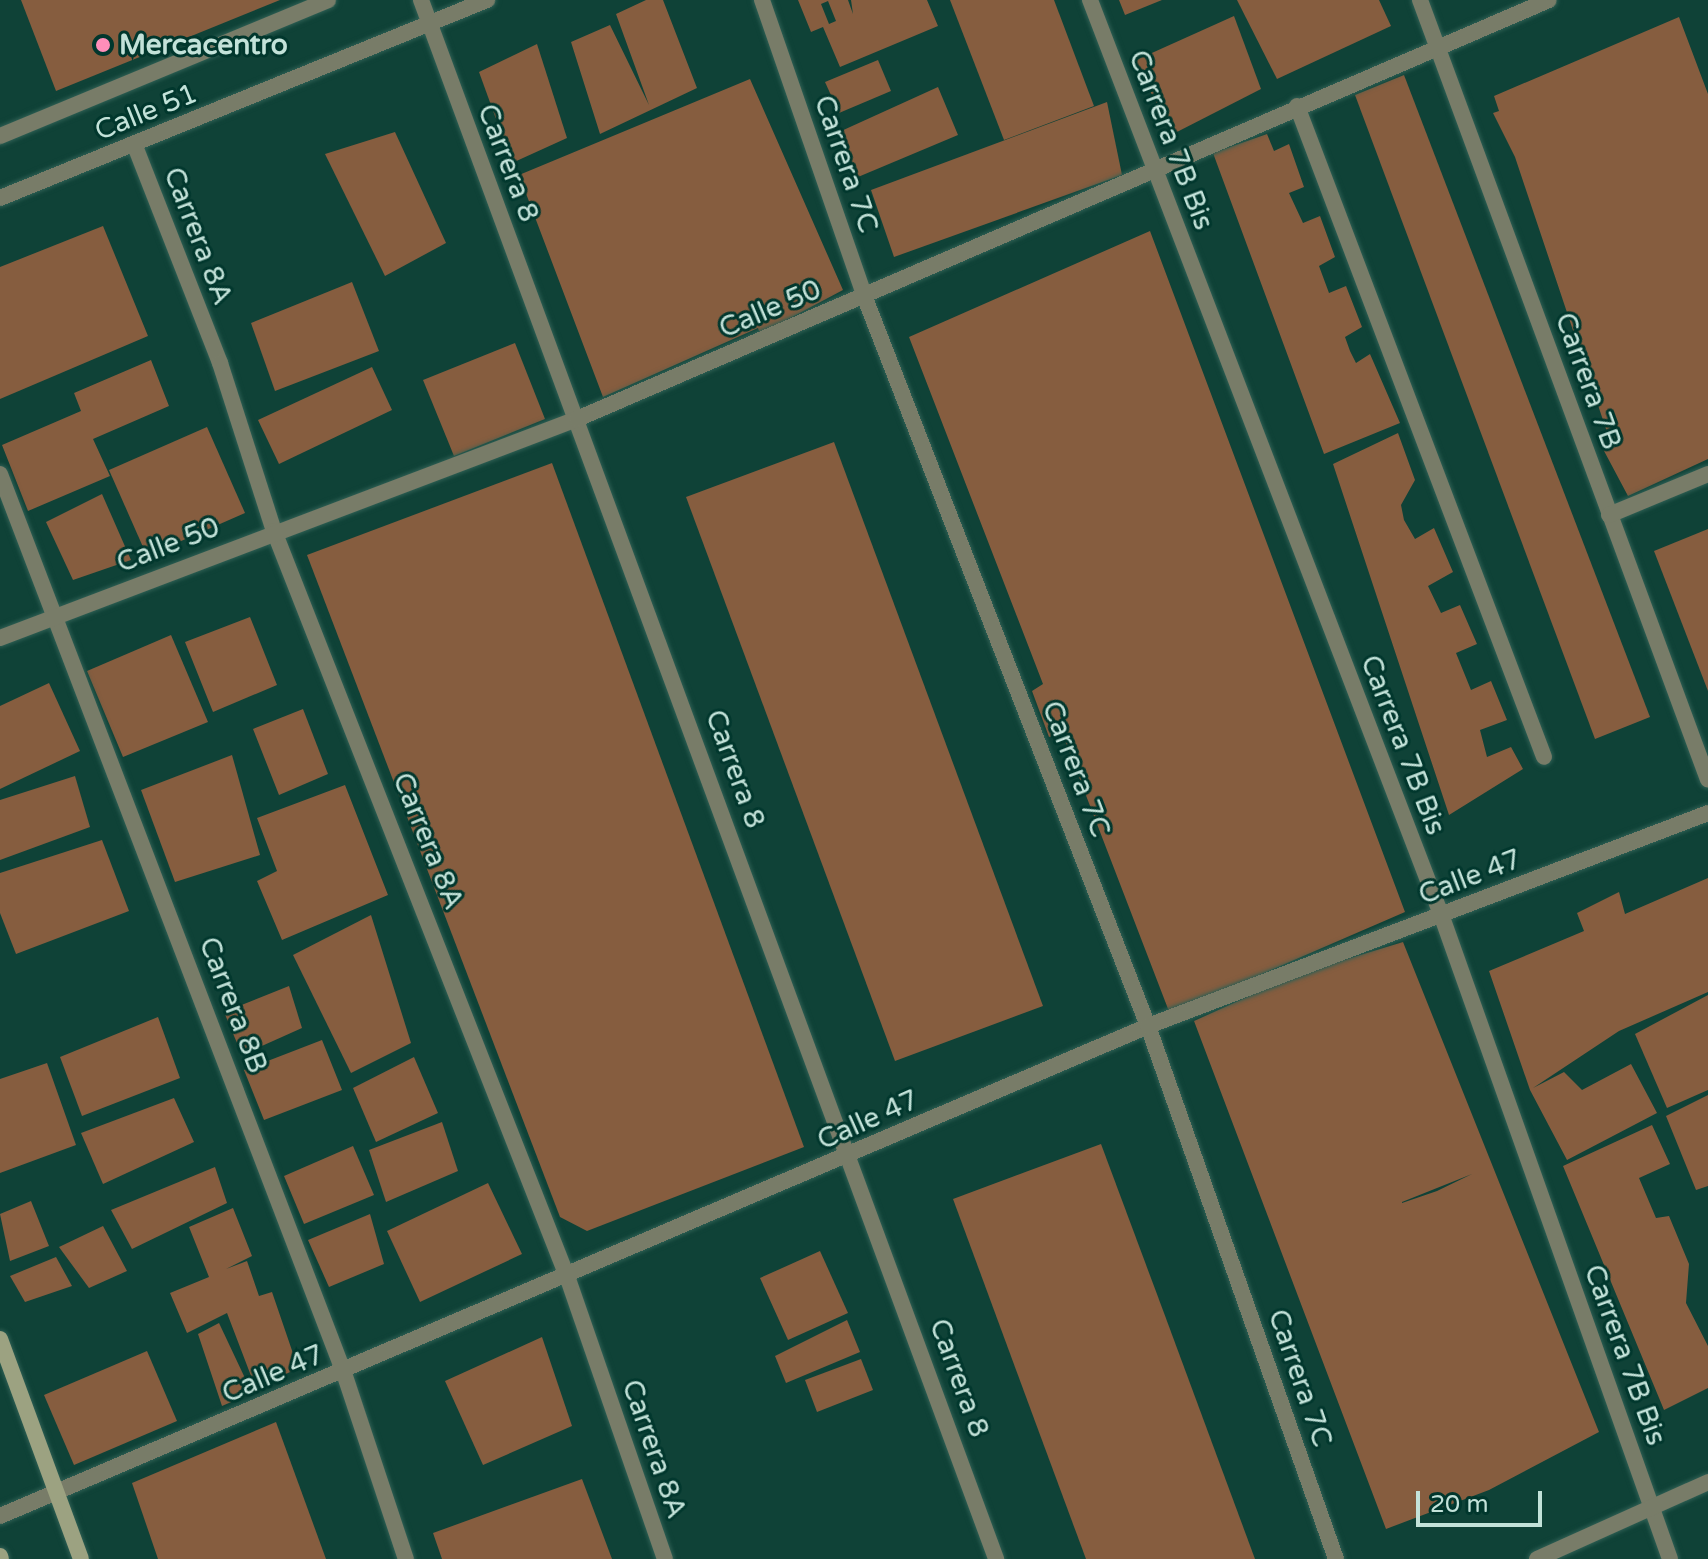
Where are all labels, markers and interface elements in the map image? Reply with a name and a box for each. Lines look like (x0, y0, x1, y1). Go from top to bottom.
place label: Mercacentro (119, 28, 288, 62)
marker: Mercacentro (94, 36, 112, 54)
street label: Carrera 7B Bis (1121, 45, 1221, 235)
street label: Calle 51 (90, 76, 202, 148)
street label: Carrera 7C (807, 91, 885, 237)
street label: Carrera 8 (470, 99, 546, 227)
street label: Carrera 8A (156, 163, 240, 309)
street label: Calle 50 (714, 273, 826, 345)
street label: Carrera 7B (1548, 308, 1628, 454)
street label: Calle 50 (112, 510, 224, 580)
street label: Carrera 7B Bis (1353, 650, 1453, 840)
street label: Carrera 7C (1035, 696, 1117, 842)
street label: Carrera 8 (698, 705, 772, 833)
street label: Carrera 8A (385, 768, 471, 914)
street label: Calle 47 (1414, 842, 1526, 912)
street label: Carrera 8B (192, 932, 274, 1078)
street label: Calle 47 (812, 1083, 924, 1157)
street label: Carrera 7B Bis (1577, 1260, 1673, 1450)
street label: Carrera 7C (1261, 1305, 1339, 1451)
street label: Carrera 8 (922, 1314, 996, 1442)
street label: Calle 47 (217, 1338, 329, 1410)
street label: Carrera 8A (615, 1375, 693, 1523)
scale bar (1420, 1475, 1546, 1525)
text: 20 m (1430, 1490, 1488, 1519)

